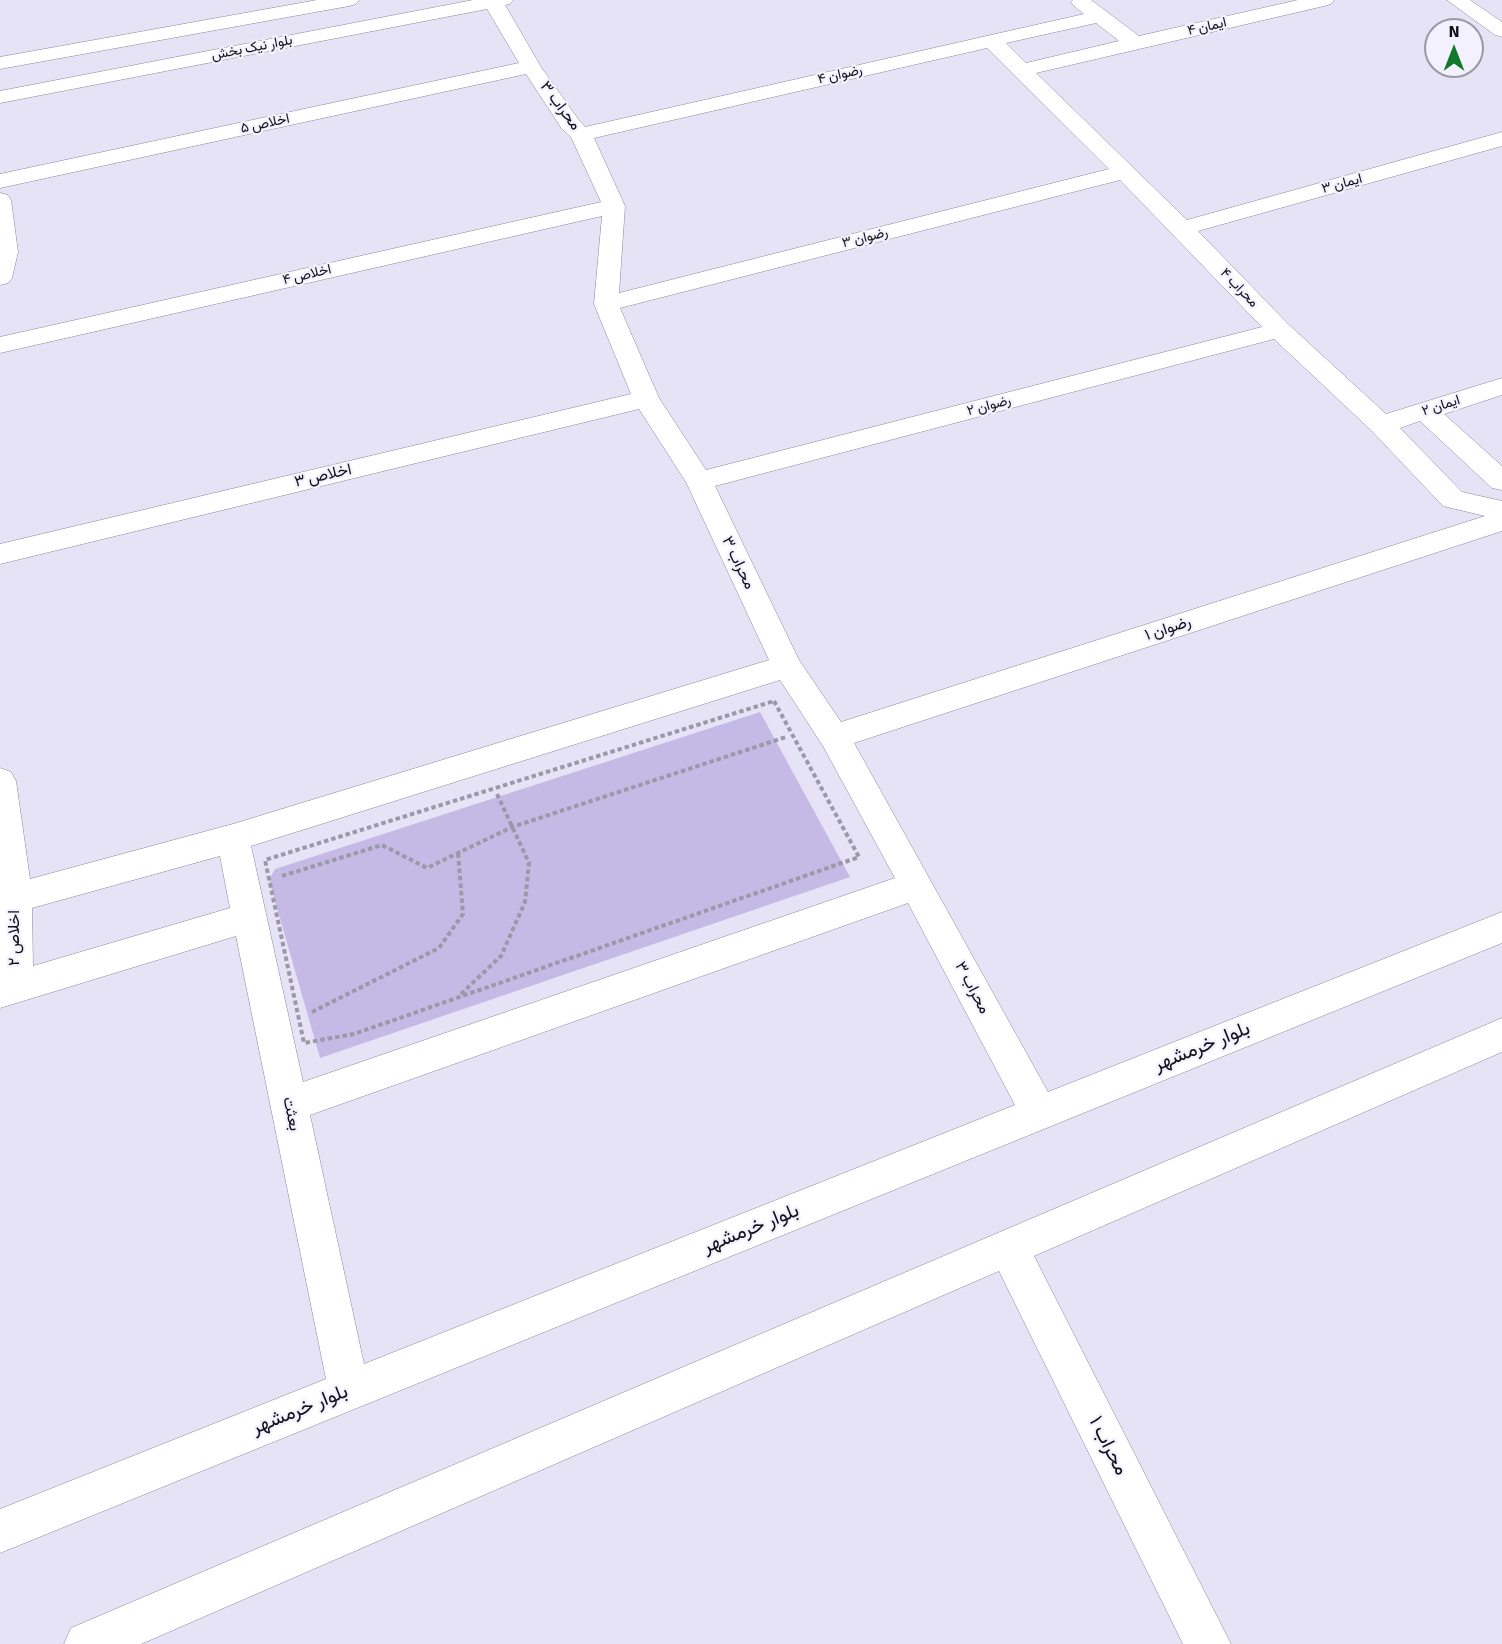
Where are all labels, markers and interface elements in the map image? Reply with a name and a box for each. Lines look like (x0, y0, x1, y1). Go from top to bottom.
street label: ایمان ۴ (1186, 14, 1228, 40)
north arrow (1424, 18, 1484, 78)
text: N (1448, 22, 1460, 42)
street label: بلوار نیک بخش (210, 32, 294, 64)
street label: رضوان ۴ (816, 62, 864, 88)
street label: محراب ۳ (535, 78, 585, 134)
street label: اخلاص ۵ (239, 111, 291, 137)
street label: ایمان ۳ (1320, 171, 1364, 197)
street label: رضوان ۳ (840, 224, 890, 252)
street label: اخلاص ۴ (281, 261, 333, 289)
street label: محراب ۴ (1216, 265, 1262, 311)
street label: رضوان ۲ (965, 392, 1013, 420)
street label: ایمان ۲ (1420, 392, 1462, 420)
street label: اخلاص ۳ (293, 460, 353, 492)
street label: محراب ۳ (717, 533, 759, 593)
street label: رضوان ۱ (1142, 613, 1194, 645)
street label: اخلاص ۲ (5, 910, 25, 966)
street label: محراب ۳ (950, 959, 994, 1017)
street label: بلوار خرمشهر (1150, 1017, 1254, 1077)
street label: بعثت (278, 1095, 304, 1133)
street label: بلوار خرمشهر (699, 1199, 803, 1259)
street label: بلوار خرمشهر (248, 1380, 352, 1440)
street label: محراب ۱ (1083, 1413, 1133, 1479)

